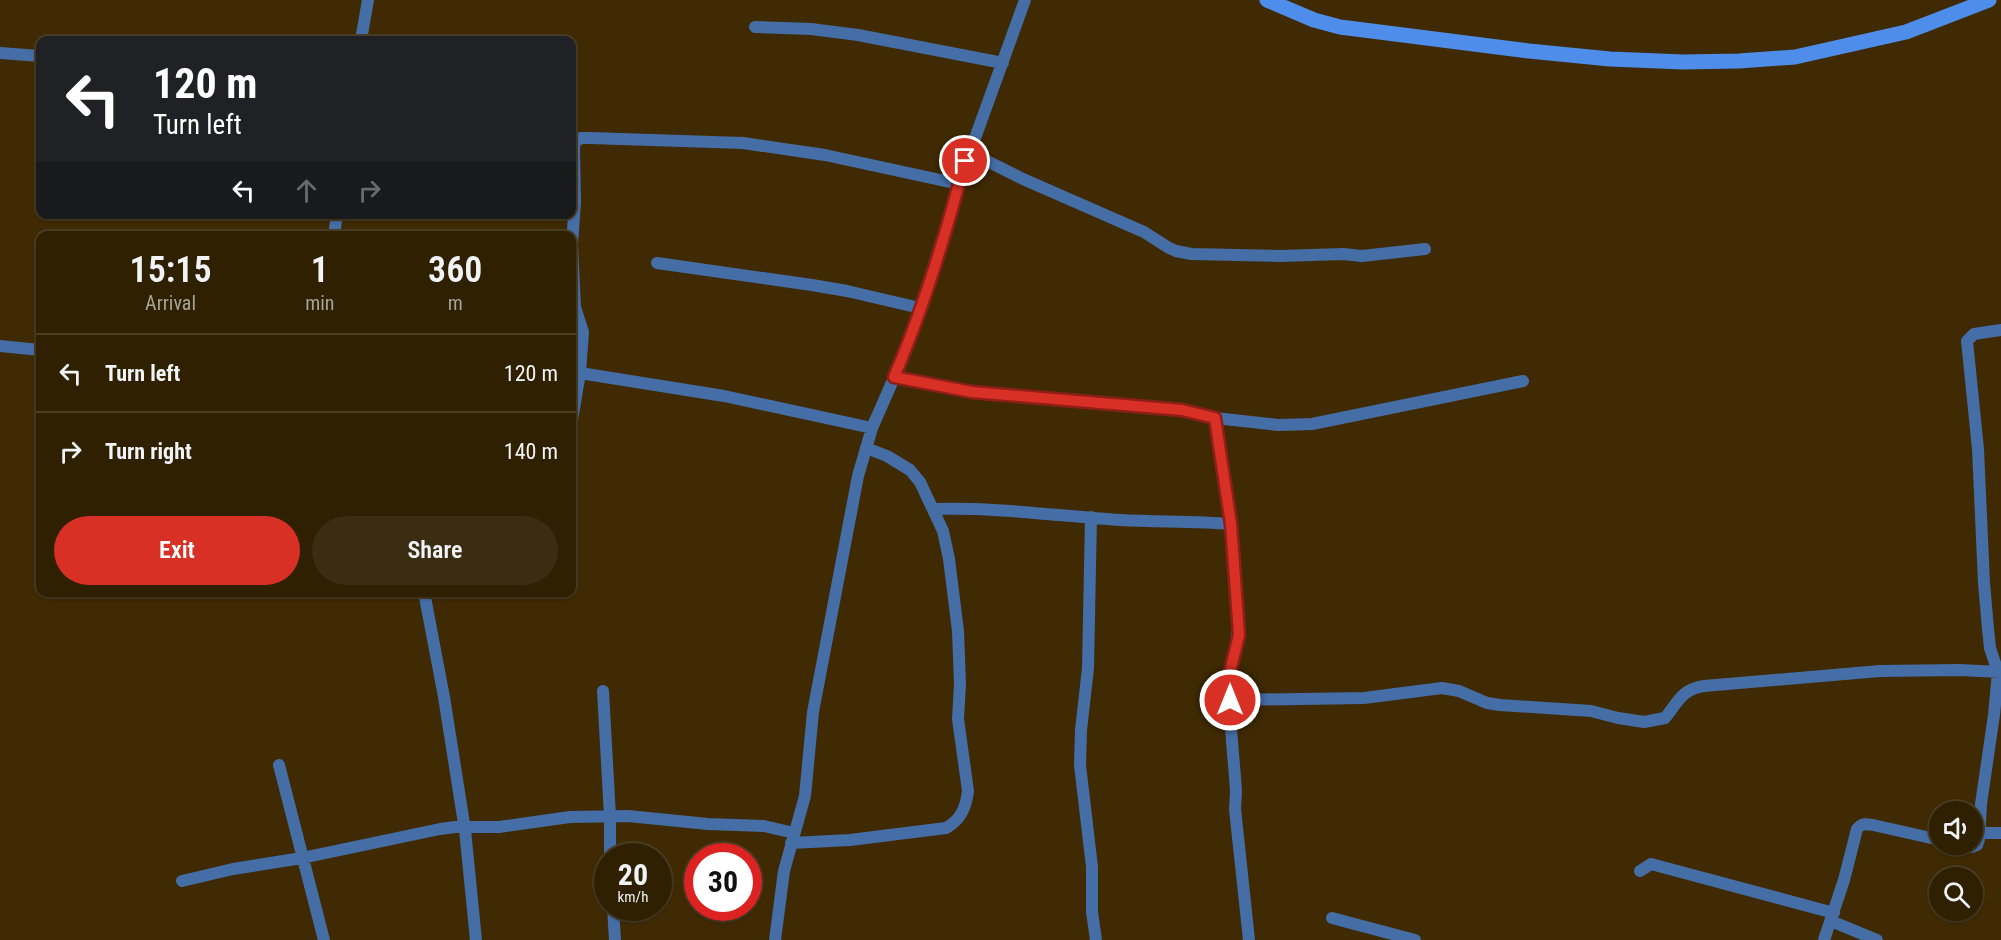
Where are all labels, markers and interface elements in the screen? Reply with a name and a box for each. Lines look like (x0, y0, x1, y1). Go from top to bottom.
text: 120 m (153, 59, 258, 108)
icon: left (54, 60, 132, 138)
text: Turn left (153, 109, 242, 141)
pin (939, 135, 990, 186)
icon: arrive (948, 144, 981, 177)
icon: left (227, 174, 260, 207)
icon: ahead (290, 174, 323, 207)
icon: right (353, 174, 386, 207)
text: 15:15 (130, 249, 212, 291)
text: 1 (311, 249, 329, 291)
text: 360 (428, 249, 482, 291)
text: Arrival (145, 291, 196, 315)
text: min (305, 291, 334, 315)
text: m (448, 291, 463, 315)
icon: left (54, 357, 87, 390)
text: Turn left (105, 361, 180, 386)
text: 120 m (504, 361, 558, 386)
icon: right (54, 435, 87, 468)
text: Turn right (105, 439, 192, 464)
text: 140 m (504, 439, 558, 464)
button: Exit (54, 516, 300, 585)
button: Share (312, 516, 558, 585)
position arrow (1198, 668, 1262, 732)
map controls (1929, 801, 1983, 921)
button: sound (1929, 801, 1983, 855)
speed limit sign: 30 (684, 843, 762, 921)
text: 20 (618, 857, 648, 892)
button: search (1929, 867, 1983, 921)
text: km/h (618, 888, 648, 906)

